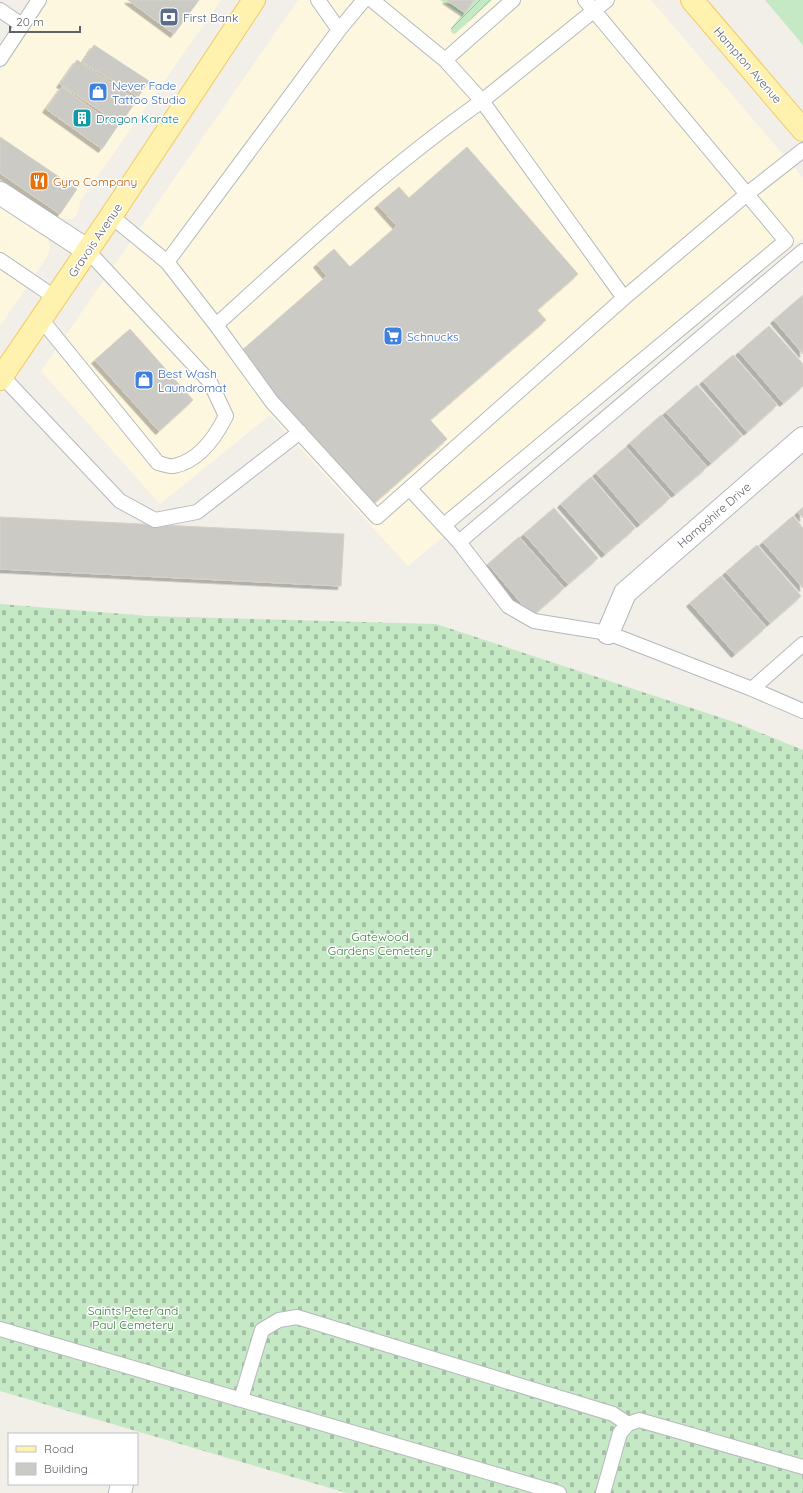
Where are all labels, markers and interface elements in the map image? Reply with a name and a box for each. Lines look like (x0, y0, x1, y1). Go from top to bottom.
bank icon: First Bank (158, 6, 180, 28)
scale bar (10, 8, 80, 34)
place label: First Bank (183, 10, 238, 25)
text: 20 m (16, 14, 44, 29)
street label: Hampton Avenue (711, 24, 786, 107)
place label: Never Fade Tattoo Studio (112, 78, 186, 107)
shop icon: Never Fade Tattoo Studio (87, 81, 109, 103)
building icon: Dragon Karate (71, 107, 93, 129)
place label: Dragon Karate (96, 111, 179, 126)
restaurant icon: Gyro Company (28, 170, 50, 192)
place label: Gyro Company (53, 174, 137, 189)
street label: Gravois Avenue (65, 200, 125, 280)
supermarket icon: Schnucks (382, 325, 404, 347)
place label: Schnucks (407, 329, 459, 344)
place label: Best Wash Laundromat (158, 366, 226, 395)
shop icon: Best Wash Laundromat (133, 369, 155, 391)
street label: Hampshire Drive (674, 479, 754, 551)
park label: Gatewood Gardens Cemetery (328, 929, 432, 958)
park label: Saints Peter and Paul Cemetery (88, 1303, 178, 1332)
legend (8, 1433, 138, 1485)
text: Road (44, 1441, 74, 1456)
text: Building (44, 1461, 88, 1476)

